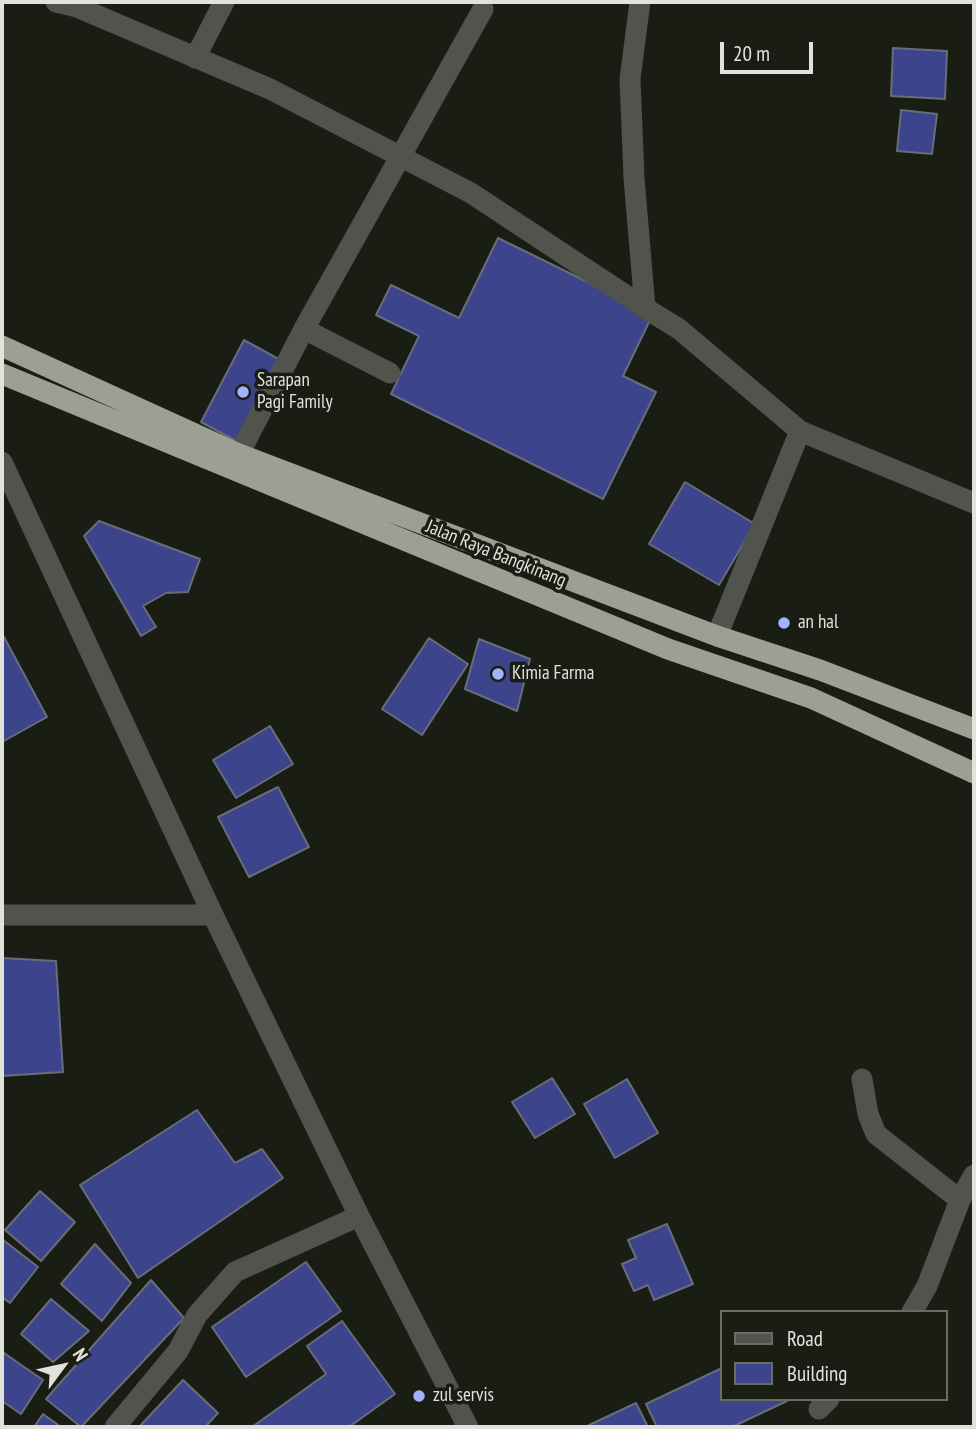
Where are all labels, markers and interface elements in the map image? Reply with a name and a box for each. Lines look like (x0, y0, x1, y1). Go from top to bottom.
scale bar (724, 28, 817, 72)
text: 20 m (733, 40, 770, 67)
place label: Sarapan Pagi Family (257, 370, 333, 414)
marker: Sarapan Pagi Family (235, 384, 251, 400)
street label: Jalan Raya Bangkinang (423, 515, 569, 593)
place label: an hal (798, 612, 838, 634)
marker: an hal (776, 615, 792, 631)
place label: Kimia Farma (512, 663, 594, 685)
marker: Kimia Farma (490, 666, 506, 682)
legend (720, 1310, 948, 1401)
text: Road (787, 1325, 823, 1352)
north arrow (28, 1331, 98, 1401)
text: N (68, 1344, 93, 1365)
text: Building (787, 1360, 847, 1387)
place label: zul servis (433, 1385, 494, 1407)
marker: zul servis (411, 1388, 427, 1404)

